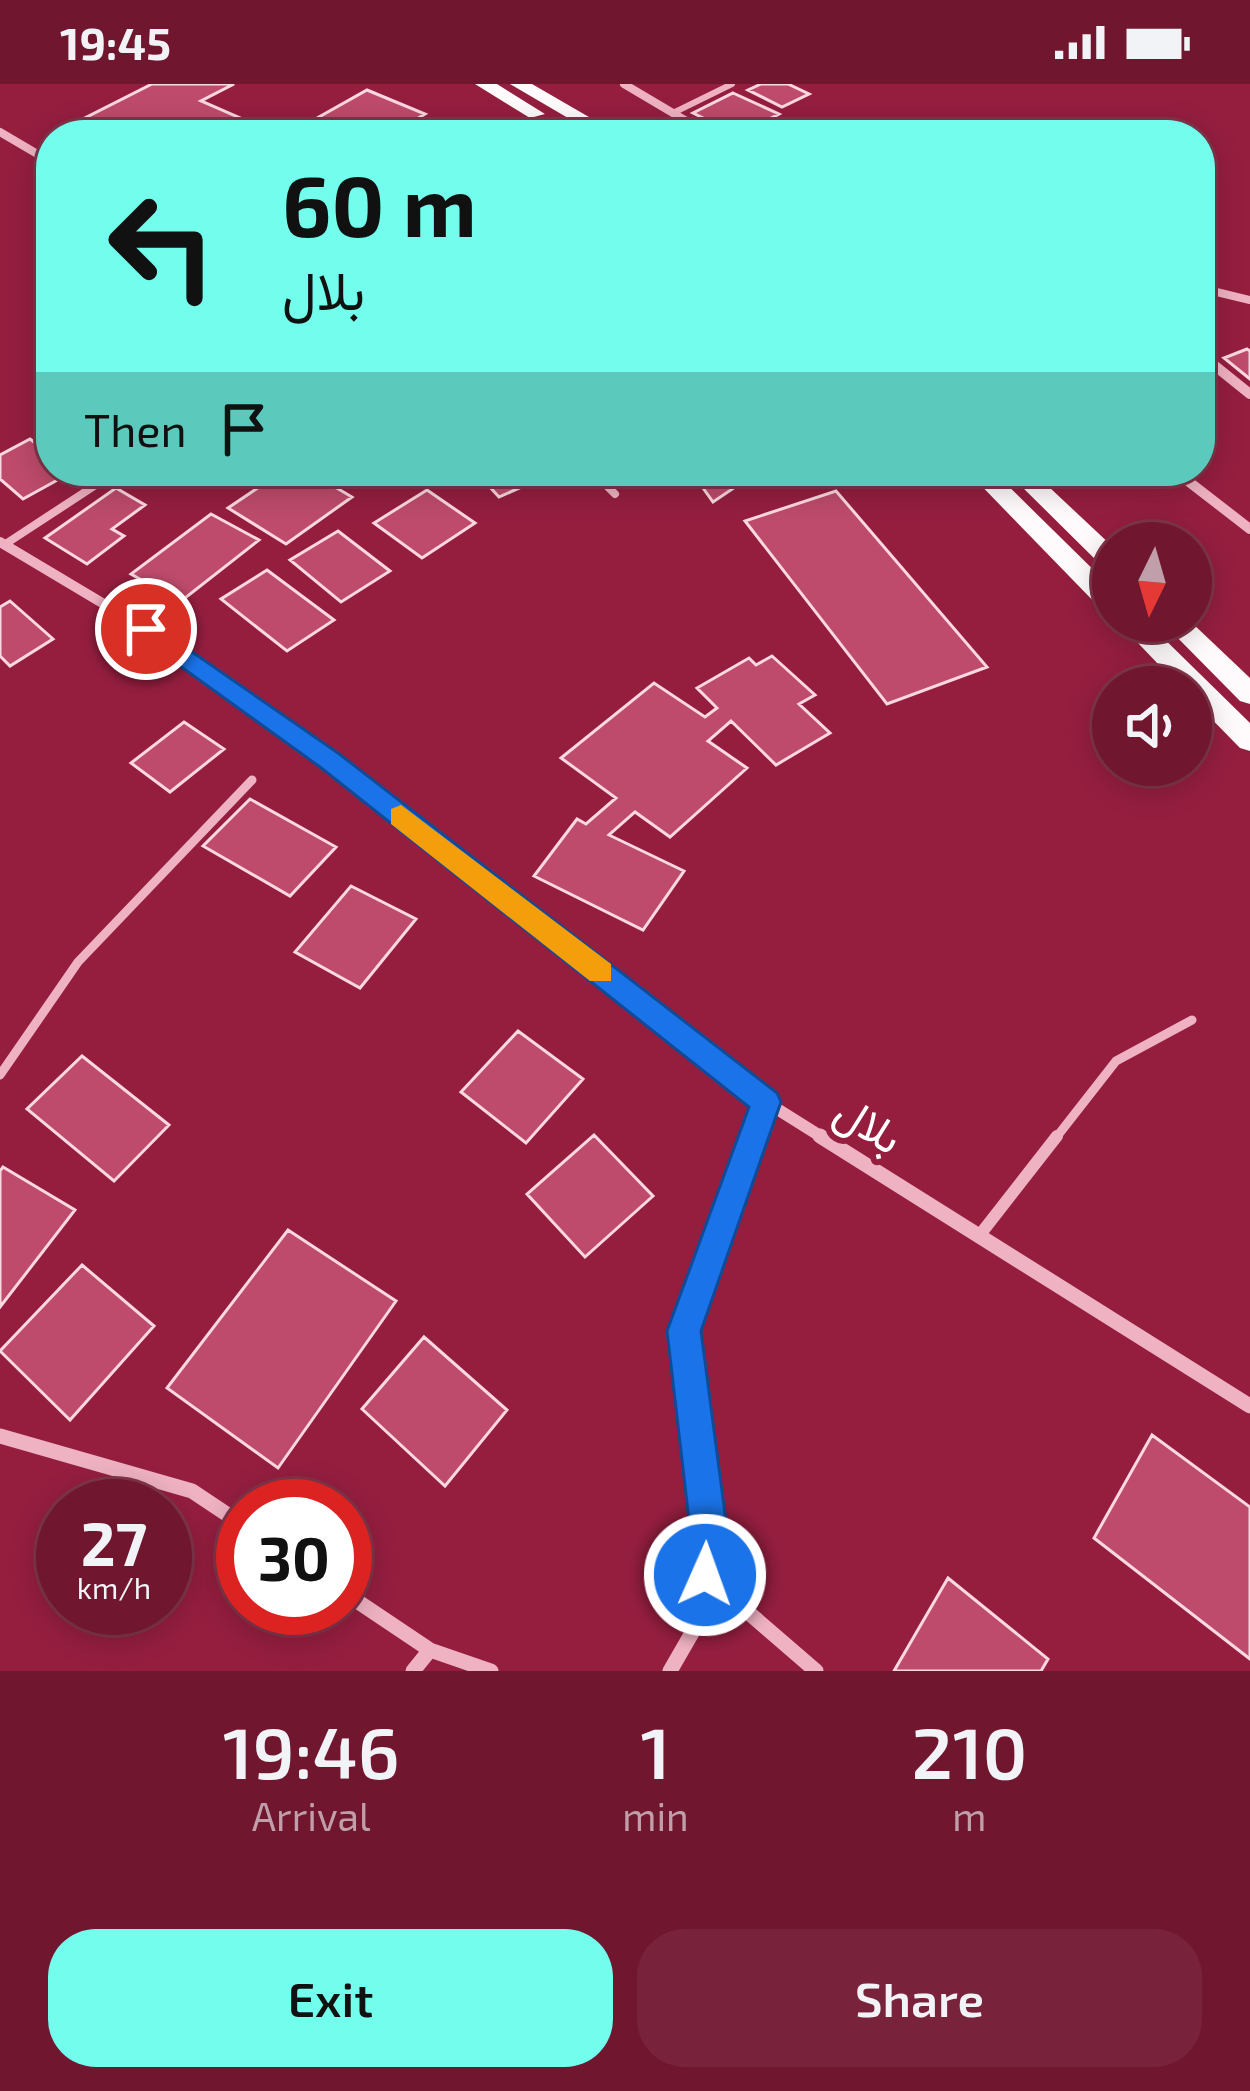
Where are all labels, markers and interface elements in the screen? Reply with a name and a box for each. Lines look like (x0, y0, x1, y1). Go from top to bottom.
text: 19:45 (60, 15, 171, 69)
text: 60 m (282, 153, 477, 254)
icon: left (84, 168, 240, 324)
text: بلال (282, 256, 365, 321)
icon: arrive (211, 396, 277, 462)
text: Then (84, 402, 187, 456)
north arrow (1092, 522, 1212, 642)
map controls (1092, 522, 1212, 786)
pin (95, 578, 197, 680)
icon: arrive (113, 596, 179, 662)
button: sound (1092, 666, 1212, 786)
street label: بلال (825, 1081, 914, 1165)
speed limit sign: 30 (216, 1479, 372, 1635)
text: 27 (81, 1506, 147, 1578)
position arrow (642, 1512, 768, 1638)
text: km/h (77, 1569, 151, 1605)
text: 19:46 (223, 1707, 400, 1793)
text: 1 (640, 1707, 671, 1793)
text: 210 (911, 1707, 1027, 1793)
text: Arrival (252, 1792, 370, 1839)
text: min (622, 1792, 689, 1839)
text: m (952, 1792, 986, 1839)
button: Exit (48, 1929, 613, 2067)
button: Share (637, 1929, 1202, 2067)

